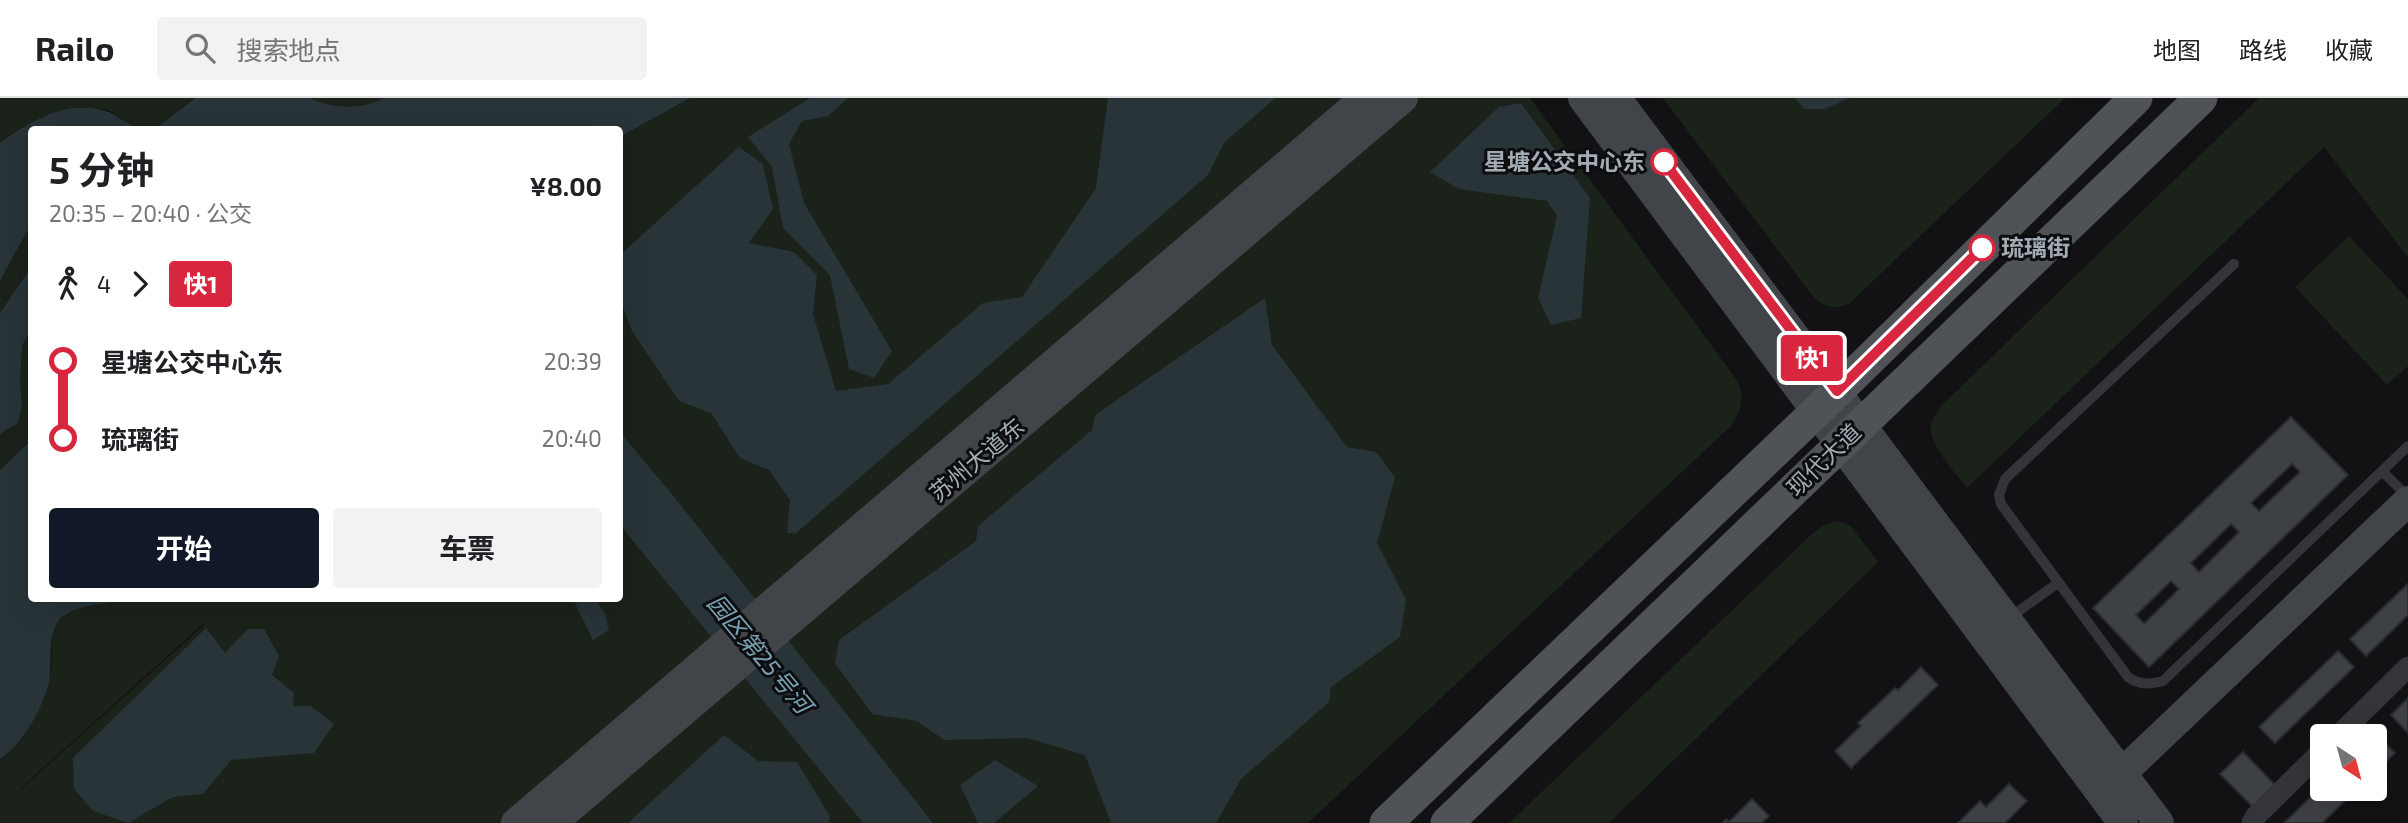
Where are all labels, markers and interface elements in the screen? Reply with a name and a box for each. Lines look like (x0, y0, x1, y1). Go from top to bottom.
search box (157, 17, 647, 80)
text: Railo (35, 28, 115, 68)
icon: search (181, 29, 219, 67)
text: 搜索地点 (237, 34, 341, 65)
text: 地图 (2153, 35, 2201, 64)
text: 路线 (2239, 35, 2287, 64)
text: 收藏 (2325, 35, 2373, 64)
text: 5 分钟 (49, 146, 154, 192)
place label: 星塘公交中心东 (1484, 147, 1645, 175)
marker: 星塘公交中心东 (1651, 149, 1677, 175)
text: ¥8.00 (529, 170, 602, 201)
text: 20:35 – 20:40 · 公交 (49, 199, 252, 227)
place label: 琉璃街 (2001, 233, 2070, 261)
marker: 琉璃街 (1969, 235, 1995, 261)
icon: walk (49, 265, 87, 303)
icon: forward (121, 265, 159, 303)
text: 快1 (183, 269, 218, 298)
text: 4 (97, 270, 111, 298)
line badge: 快1 (1780, 335, 1843, 381)
text: 快1 (1795, 343, 1829, 372)
text: 星塘公交中心东 (101, 346, 283, 377)
text: 20:39 (544, 347, 602, 375)
street label: 苏州大道东 (923, 412, 1029, 507)
street label: 现代大道 (1780, 417, 1866, 501)
text: 琉璃街 (101, 423, 179, 454)
text: 20:40 (542, 424, 602, 452)
button: 开始 (49, 508, 319, 588)
button: 车票 (333, 508, 602, 588)
water label: 园区第25号河 (702, 588, 821, 721)
north arrow (2310, 724, 2387, 802)
map controls (2310, 724, 2387, 801)

